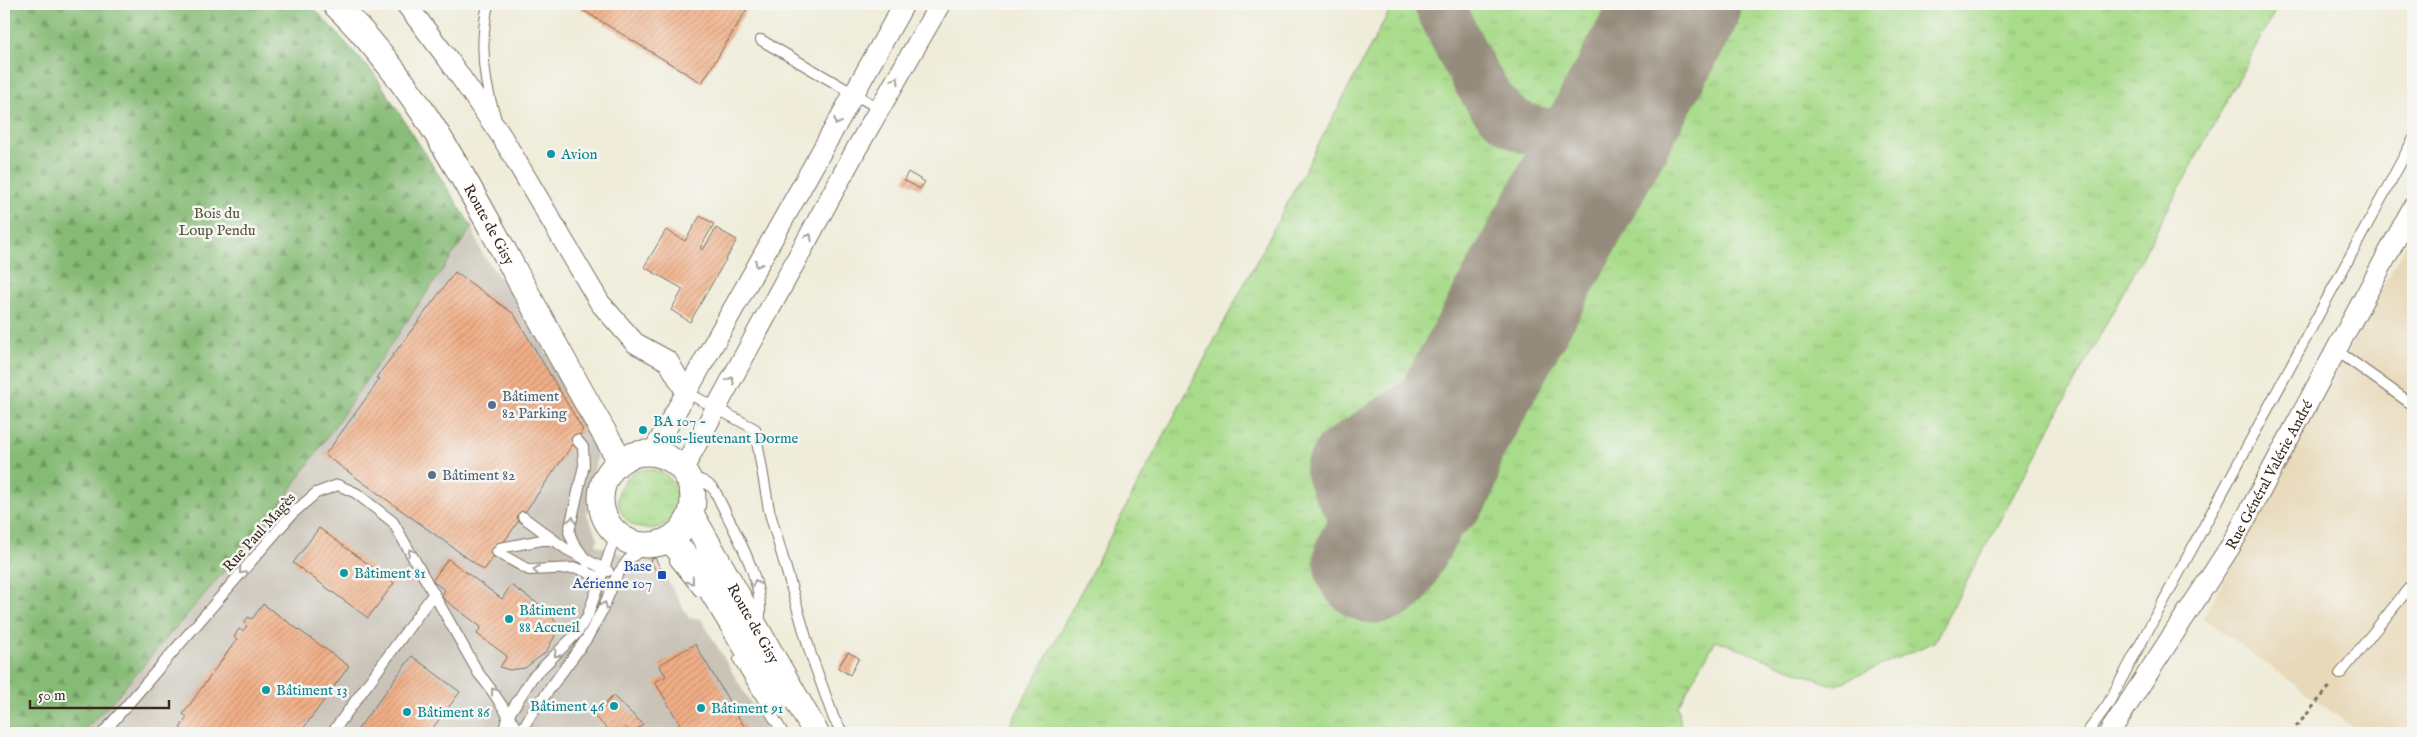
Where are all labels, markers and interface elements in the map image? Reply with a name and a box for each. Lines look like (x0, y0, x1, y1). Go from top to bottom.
one-way arrow (890, 77, 900, 86)
one-way arrow (834, 117, 844, 126)
place label: Avion (560, 145, 597, 164)
marker: Avion (545, 148, 557, 160)
street label: Route de Gisy (459, 181, 519, 269)
park label: Bois du Loup Pendu (178, 204, 256, 240)
one-way arrow (802, 234, 812, 243)
one-way arrow (754, 259, 764, 268)
one-way arrow (725, 376, 735, 385)
place label: Bâtiment 82 Parking (502, 387, 568, 423)
street label: Rue Général Valérie André (2222, 397, 2317, 553)
marker: Bâtiment 82 Parking (486, 399, 498, 411)
place label: BA 107 - Sous-lieutenant Dorme (653, 412, 798, 448)
marker: BA 107 - Sous-lieutenant Dorme (637, 424, 649, 436)
place label: Bâtiment 82 (442, 466, 515, 485)
marker: Bâtiment 82 (426, 469, 438, 481)
street label: Rue Paul Magès (219, 489, 300, 576)
one-way arrow (566, 516, 577, 524)
one-way arrow (407, 548, 417, 557)
place label: Base Aérienne 107 (572, 557, 652, 593)
place label: Bâtiment 81 (354, 564, 426, 583)
one-way arrow (532, 565, 540, 576)
one-way arrow (239, 566, 248, 575)
marker: Bâtiment 81 (338, 567, 350, 579)
marker: Base Aérienne 107 (656, 569, 668, 581)
one-way arrow (686, 575, 694, 584)
street label: Route de Gisy (723, 580, 784, 668)
one-way arrow (752, 580, 762, 588)
place label: Bâtiment 88 Accueil (519, 601, 581, 637)
one-way arrow (598, 601, 609, 610)
marker: Bâtiment 88 Accueil (503, 613, 515, 625)
one-way arrow (554, 648, 563, 657)
scale bar (30, 677, 169, 709)
place label: Bâtiment 13 (276, 681, 348, 700)
marker: Bâtiment 13 (260, 684, 272, 696)
text: 50 m (38, 686, 66, 705)
one-way arrow (491, 687, 500, 697)
place label: Bâtiment 46 (530, 697, 605, 716)
place label: Bâtiment 91 (711, 699, 783, 718)
marker: Bâtiment 46 (608, 700, 620, 712)
marker: Bâtiment 91 (695, 702, 707, 714)
place label: Bâtiment 86 (417, 703, 490, 722)
marker: Bâtiment 86 (401, 706, 413, 718)

